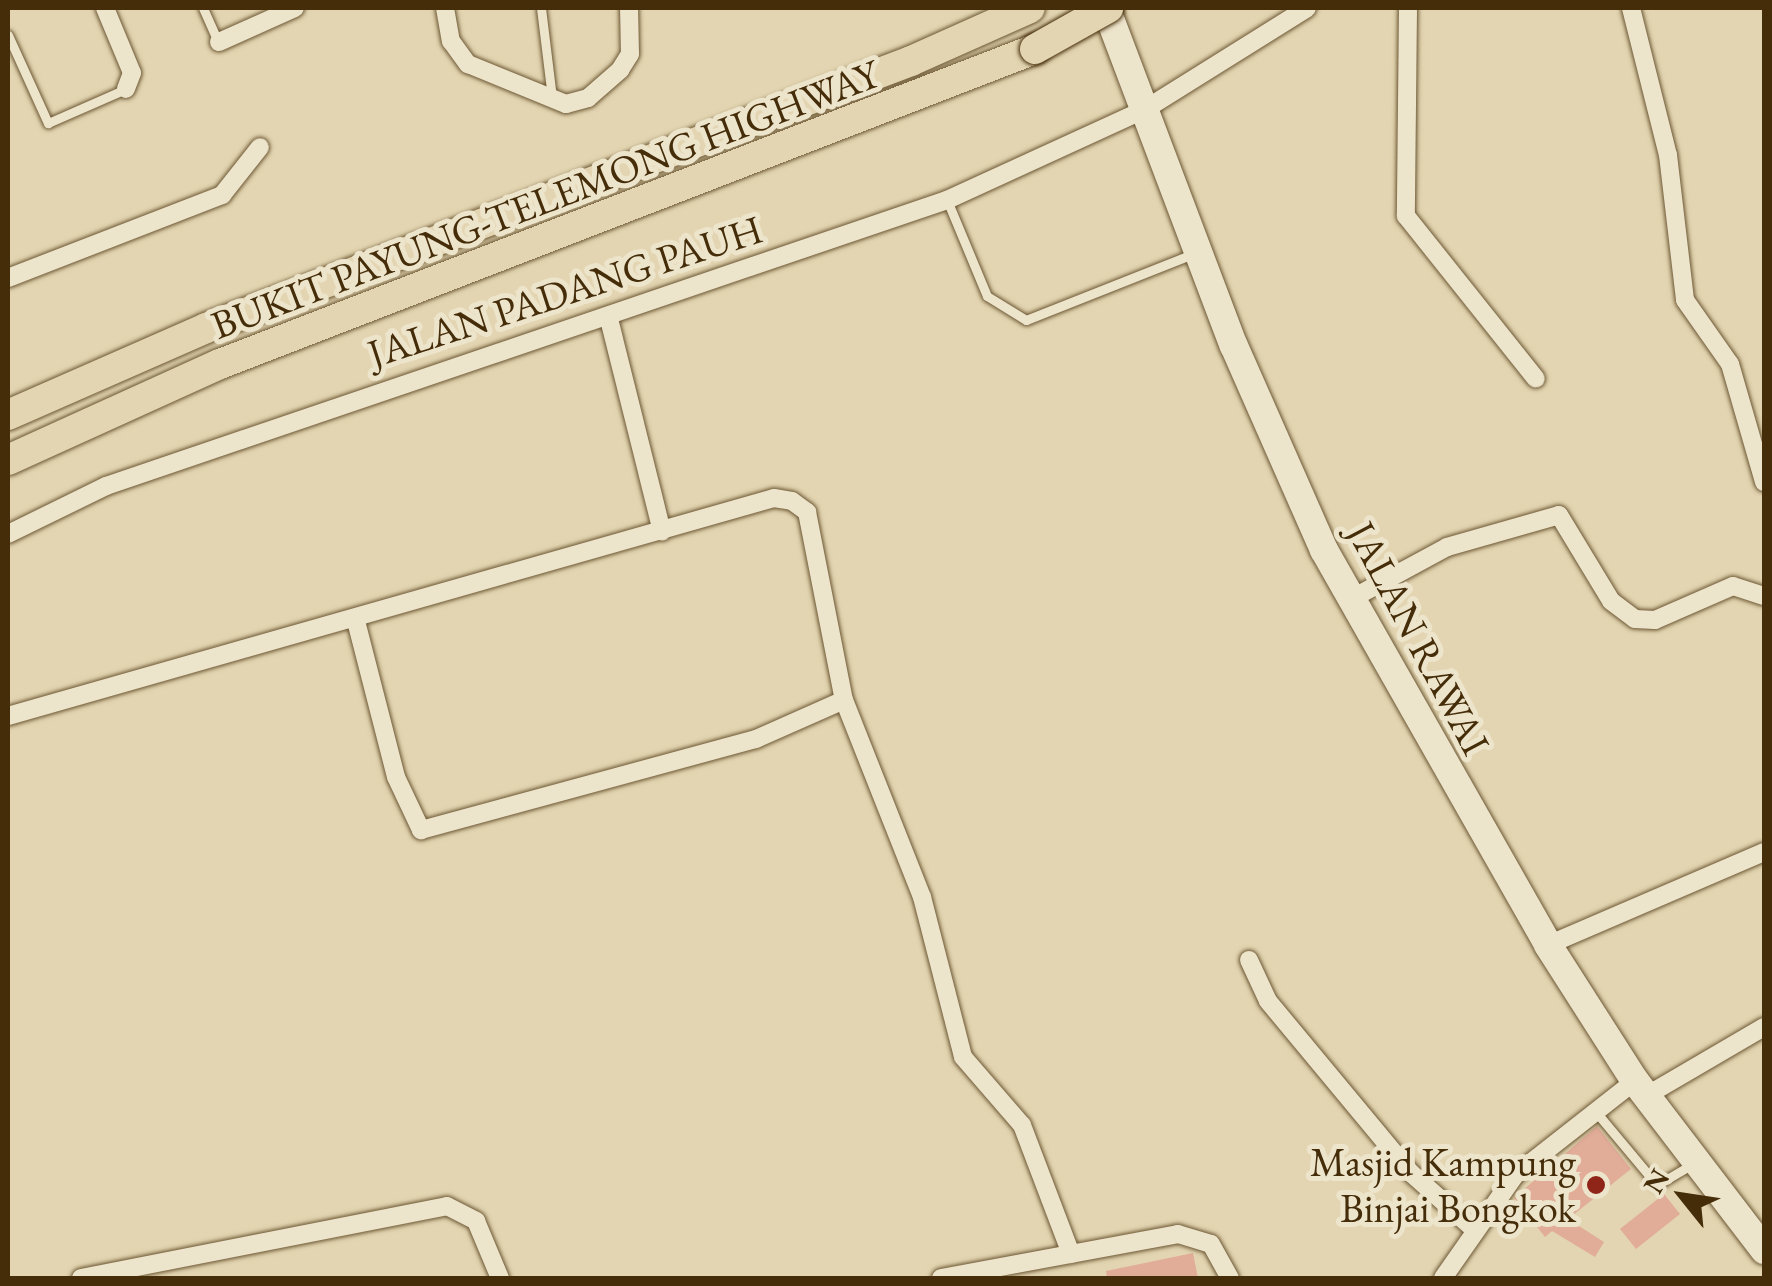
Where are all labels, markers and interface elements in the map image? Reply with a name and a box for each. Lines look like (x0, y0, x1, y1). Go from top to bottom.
street label: BUKIT PAYUNG-TELEMONG HIGHWAY (204, 49, 886, 349)
street label: JALAN PADANG PAUH (362, 205, 768, 377)
street label: JALAN RAWAI (1338, 513, 1500, 763)
place label: Masjid Kampung Binjai Bongkok (1310, 1138, 1576, 1232)
north arrow (1632, 1146, 1732, 1246)
text: N (1635, 1162, 1677, 1200)
marker: Masjid Kampung Binjai Bongkok (1585, 1174, 1607, 1196)

